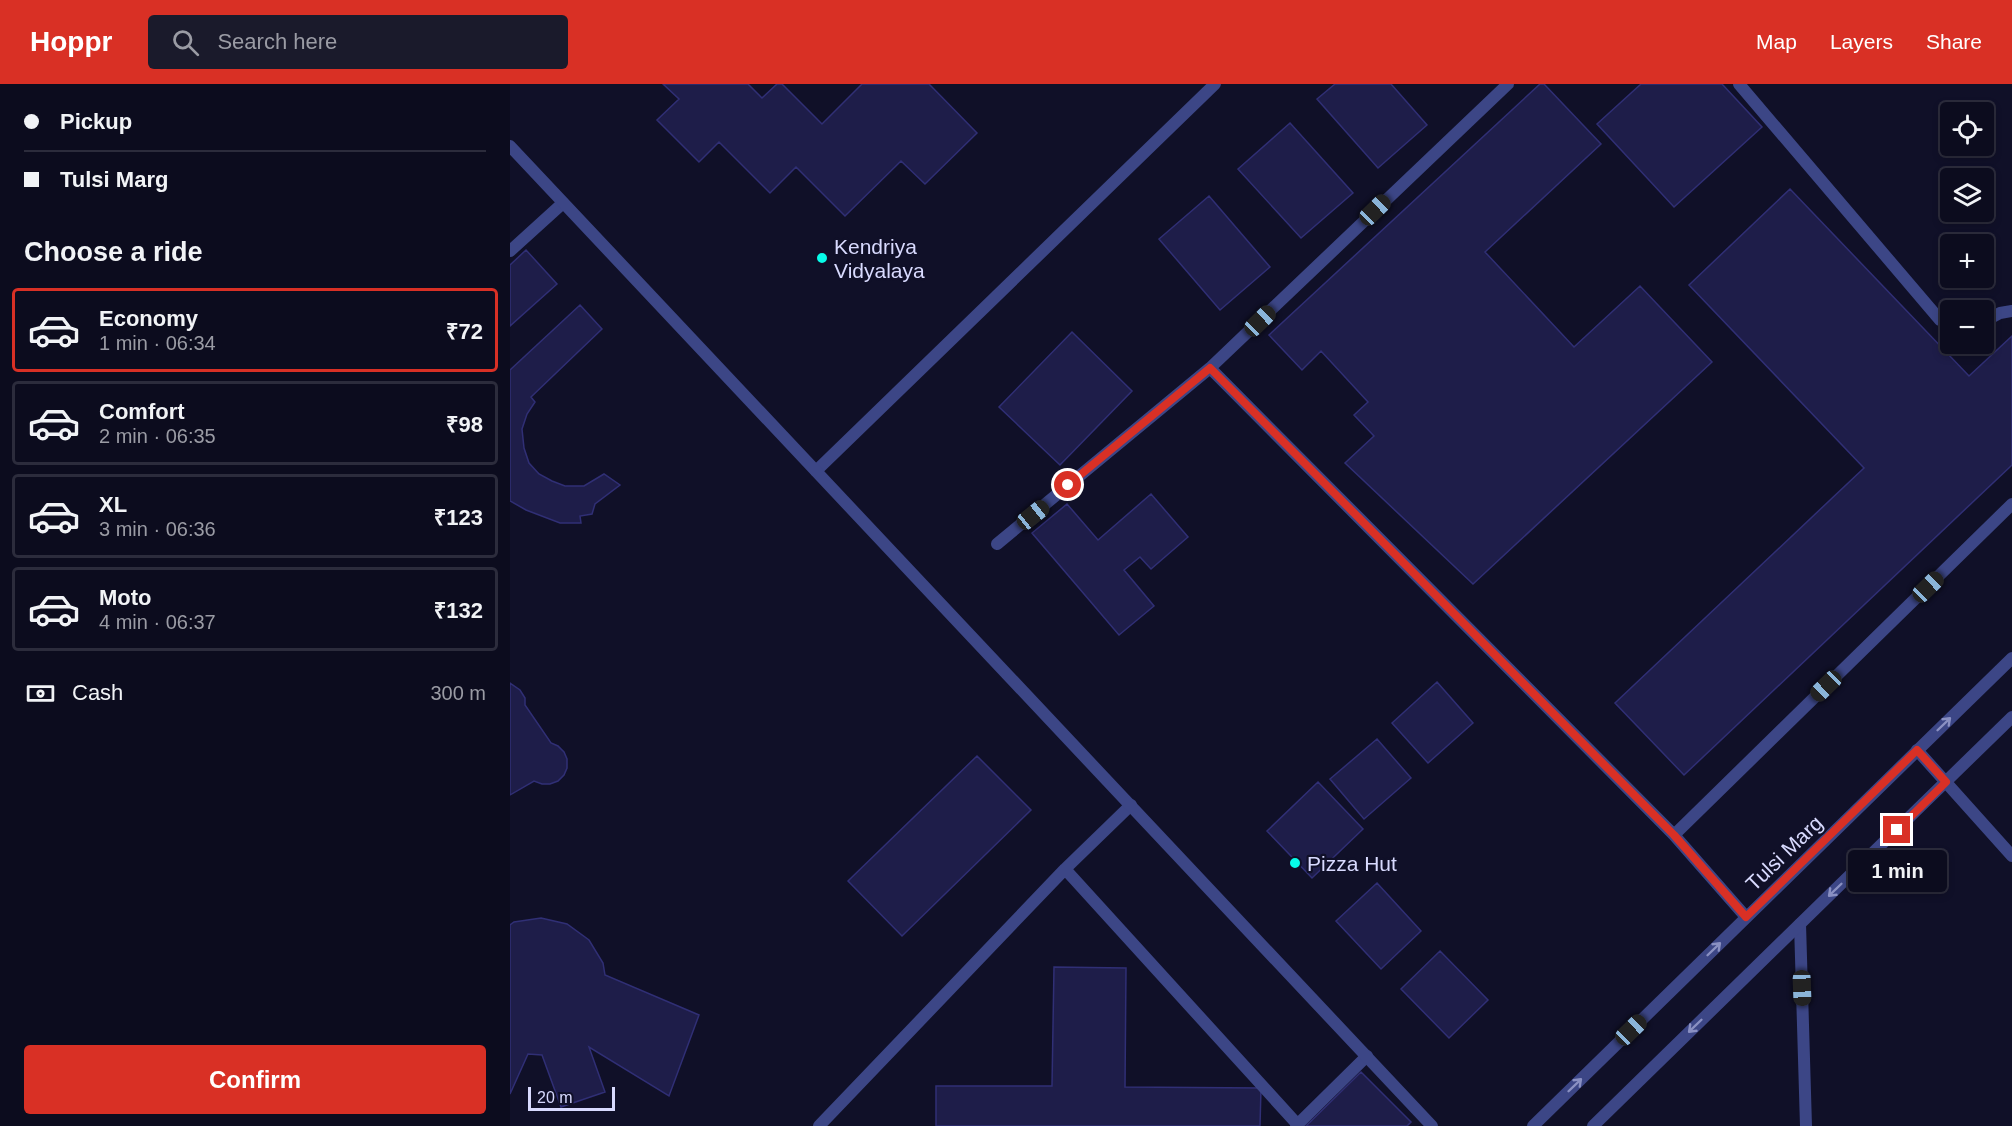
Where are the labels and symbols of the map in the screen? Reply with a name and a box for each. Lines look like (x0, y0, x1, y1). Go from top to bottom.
car (1356, 191, 1394, 229)
place label: Kendriya Vidyalaya (834, 235, 925, 282)
marker: Kendriya Vidyalaya (815, 251, 829, 265)
car (1241, 302, 1279, 340)
route start (1054, 471, 1081, 498)
car (1013, 497, 1053, 533)
car (1909, 568, 1947, 606)
car (1807, 667, 1845, 705)
one-way arrow (1936, 717, 1951, 732)
street label: Tulsi Marg (1741, 811, 1827, 895)
route end (1883, 816, 1910, 843)
callout: 1 min (1848, 851, 1946, 893)
place label: Pizza Hut (1307, 852, 1397, 875)
marker: Pizza Hut (1288, 856, 1302, 870)
one-way arrow (1827, 883, 1842, 897)
one-way arrow (1707, 941, 1722, 956)
car (1792, 970, 1812, 1006)
car (1612, 1011, 1650, 1049)
one-way arrow (1688, 1019, 1703, 1033)
one-way arrow (1567, 1078, 1582, 1092)
scale bar (528, 1084, 615, 1112)

